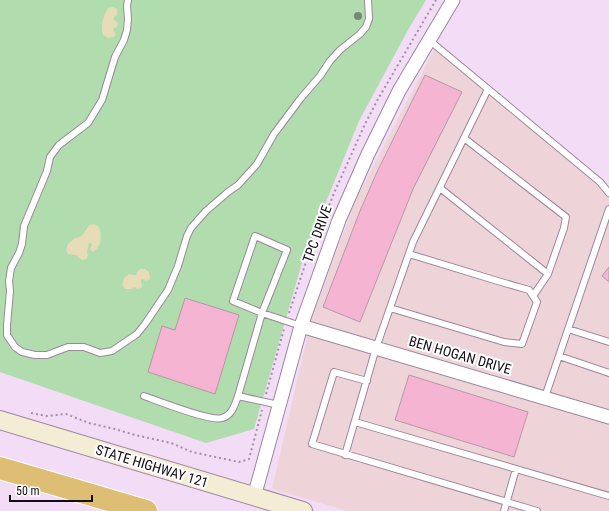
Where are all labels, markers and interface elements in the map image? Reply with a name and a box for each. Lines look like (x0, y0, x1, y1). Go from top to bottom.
street label: TPC DRIVE (299, 203, 335, 265)
street label: BEN HOGAN DRIVE (407, 333, 513, 377)
street label: STATE HIGHWAY 121 (94, 441, 210, 491)
scale bar (10, 477, 92, 503)
text: 50 m (16, 484, 40, 498)

